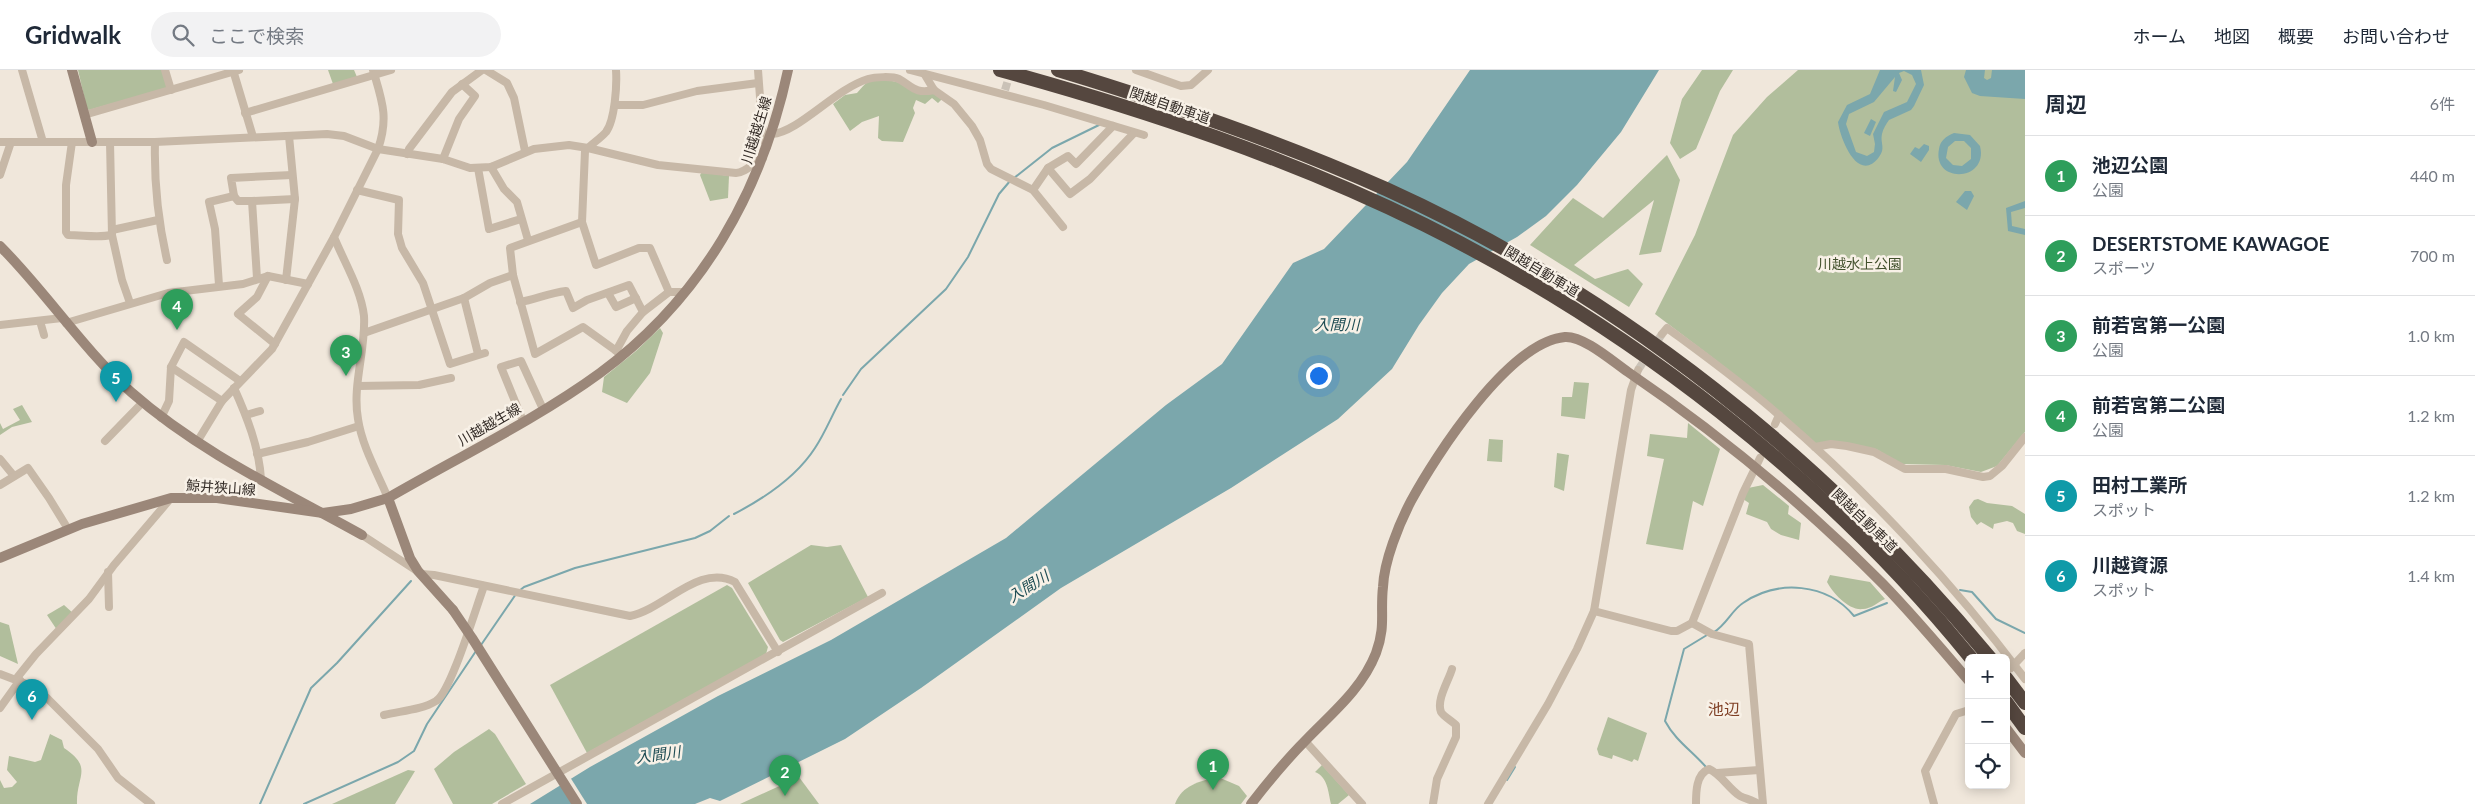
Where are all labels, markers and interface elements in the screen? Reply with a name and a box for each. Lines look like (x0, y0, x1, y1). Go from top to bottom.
search box (151, 12, 501, 57)
text: Gridwalk (25, 20, 121, 49)
icon: search (169, 21, 197, 49)
text: ここで検索 (209, 24, 304, 47)
text: ホーム (2133, 25, 2186, 47)
text: 地図 (2214, 25, 2250, 47)
text: 概要 (2278, 25, 2314, 47)
text: お問い合わせ (2342, 25, 2450, 47)
street label: 関越自動車道 (1128, 83, 1212, 127)
text: 周辺 (2045, 91, 2087, 116)
street label: 川越越生線 (738, 94, 774, 166)
text: 6件 (2430, 94, 2455, 113)
text: 池辺公園 (2092, 153, 2168, 176)
text: 1 (2056, 166, 2066, 185)
text: 440 m (2410, 166, 2455, 185)
text: 公園 (2092, 180, 2124, 199)
text: DESERTSTOME KAWAGOE (2092, 232, 2329, 255)
street label: 関越自動車道 (1502, 242, 1582, 300)
text: 2 (2056, 246, 2066, 265)
text: 700 m (2410, 246, 2455, 265)
park label: 川越水上公園 (1818, 255, 1902, 272)
text: スポーツ (2092, 258, 2156, 277)
pin: 4 (161, 289, 193, 330)
text: 前若宮第一公園 (2092, 313, 2225, 336)
water label: 入間川 (1314, 315, 1361, 333)
text: 3 (2056, 326, 2066, 345)
text: 1.0 km (2407, 326, 2455, 345)
pin: 3 (330, 335, 362, 376)
text: 公園 (2092, 340, 2124, 359)
pin: 5 (100, 361, 132, 402)
your location (1306, 363, 1332, 389)
text: 前若宮第二公園 (2092, 393, 2225, 416)
street label: 川越越生線 (454, 399, 524, 449)
text: 4 (2056, 406, 2066, 425)
text: 1.2 km (2407, 406, 2455, 425)
text: 公園 (2092, 420, 2124, 439)
text: 田村工業所 (2092, 473, 2187, 496)
street label: 鯨井狭山線 (185, 476, 257, 498)
street label: 関越自動車道 (1829, 485, 1901, 555)
text: 5 (2056, 486, 2066, 505)
text: 1.2 km (2407, 486, 2455, 505)
text: スポット (2092, 500, 2156, 519)
text: 川越資源 (2092, 553, 2168, 576)
water label: 入間川 (1004, 565, 1054, 606)
text: 6 (2056, 566, 2066, 585)
text: 1.4 km (2407, 566, 2455, 585)
text: スポット (2092, 580, 2156, 599)
map controls (1965, 654, 2010, 789)
button: + (1965, 654, 2010, 699)
pin: 6 (16, 679, 48, 720)
district label: 池辺 (1708, 699, 1740, 718)
button: − (1965, 699, 2010, 744)
water label: 入間川 (634, 742, 684, 766)
button: locate (1965, 744, 2010, 789)
pin: 1 (1197, 749, 1229, 790)
pin: 2 (769, 755, 801, 796)

